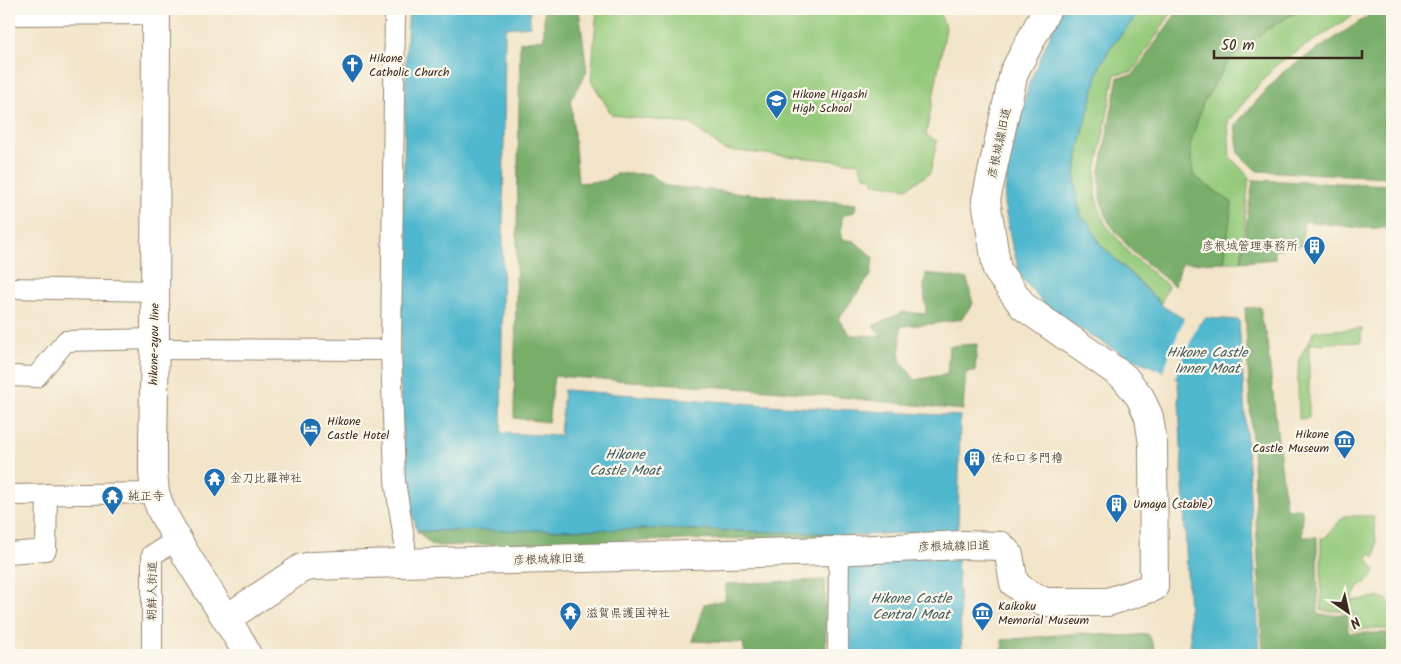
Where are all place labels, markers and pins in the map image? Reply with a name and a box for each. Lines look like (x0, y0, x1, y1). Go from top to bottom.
place label: Hikone Catholic Church (369, 49, 449, 82)
church icon: Hikone Catholic Church (341, 53, 365, 84)
place label: Hikone Higashi High School (792, 85, 868, 118)
school or university icon: Hikone Higashi High School (764, 89, 788, 120)
building icon: 彦根城管理事務所 (1302, 234, 1326, 265)
place label: 彦根城管理事務所 (1202, 237, 1298, 256)
place label: Hikone Castle Hotel (327, 412, 389, 445)
hotel icon: Hikone Castle Hotel (299, 416, 323, 447)
place label: Hikone Castle Museum (1252, 425, 1330, 458)
museum icon: Hikone Castle Museum (1333, 429, 1357, 460)
building icon: 佐和口多門櫓 (963, 446, 987, 477)
place label: 佐和口多門櫓 (991, 449, 1063, 468)
temple icon: 金刀比羅神社 (202, 466, 226, 497)
place label: 金刀比羅神社 (230, 469, 302, 488)
temple icon: 純正寺 (100, 484, 124, 515)
place label: 純正寺 (128, 487, 164, 506)
building icon: Umaya (stable) (1105, 492, 1129, 523)
place label: Umaya (stable) (1133, 495, 1213, 514)
place label: Kaikoku Memorial Museum (998, 597, 1090, 630)
temple icon: 滋賀県護国神社 (558, 601, 582, 632)
museum icon: Kaikoku Memorial Museum (970, 601, 994, 632)
place label: 滋賀県護国神社 (586, 604, 670, 623)

